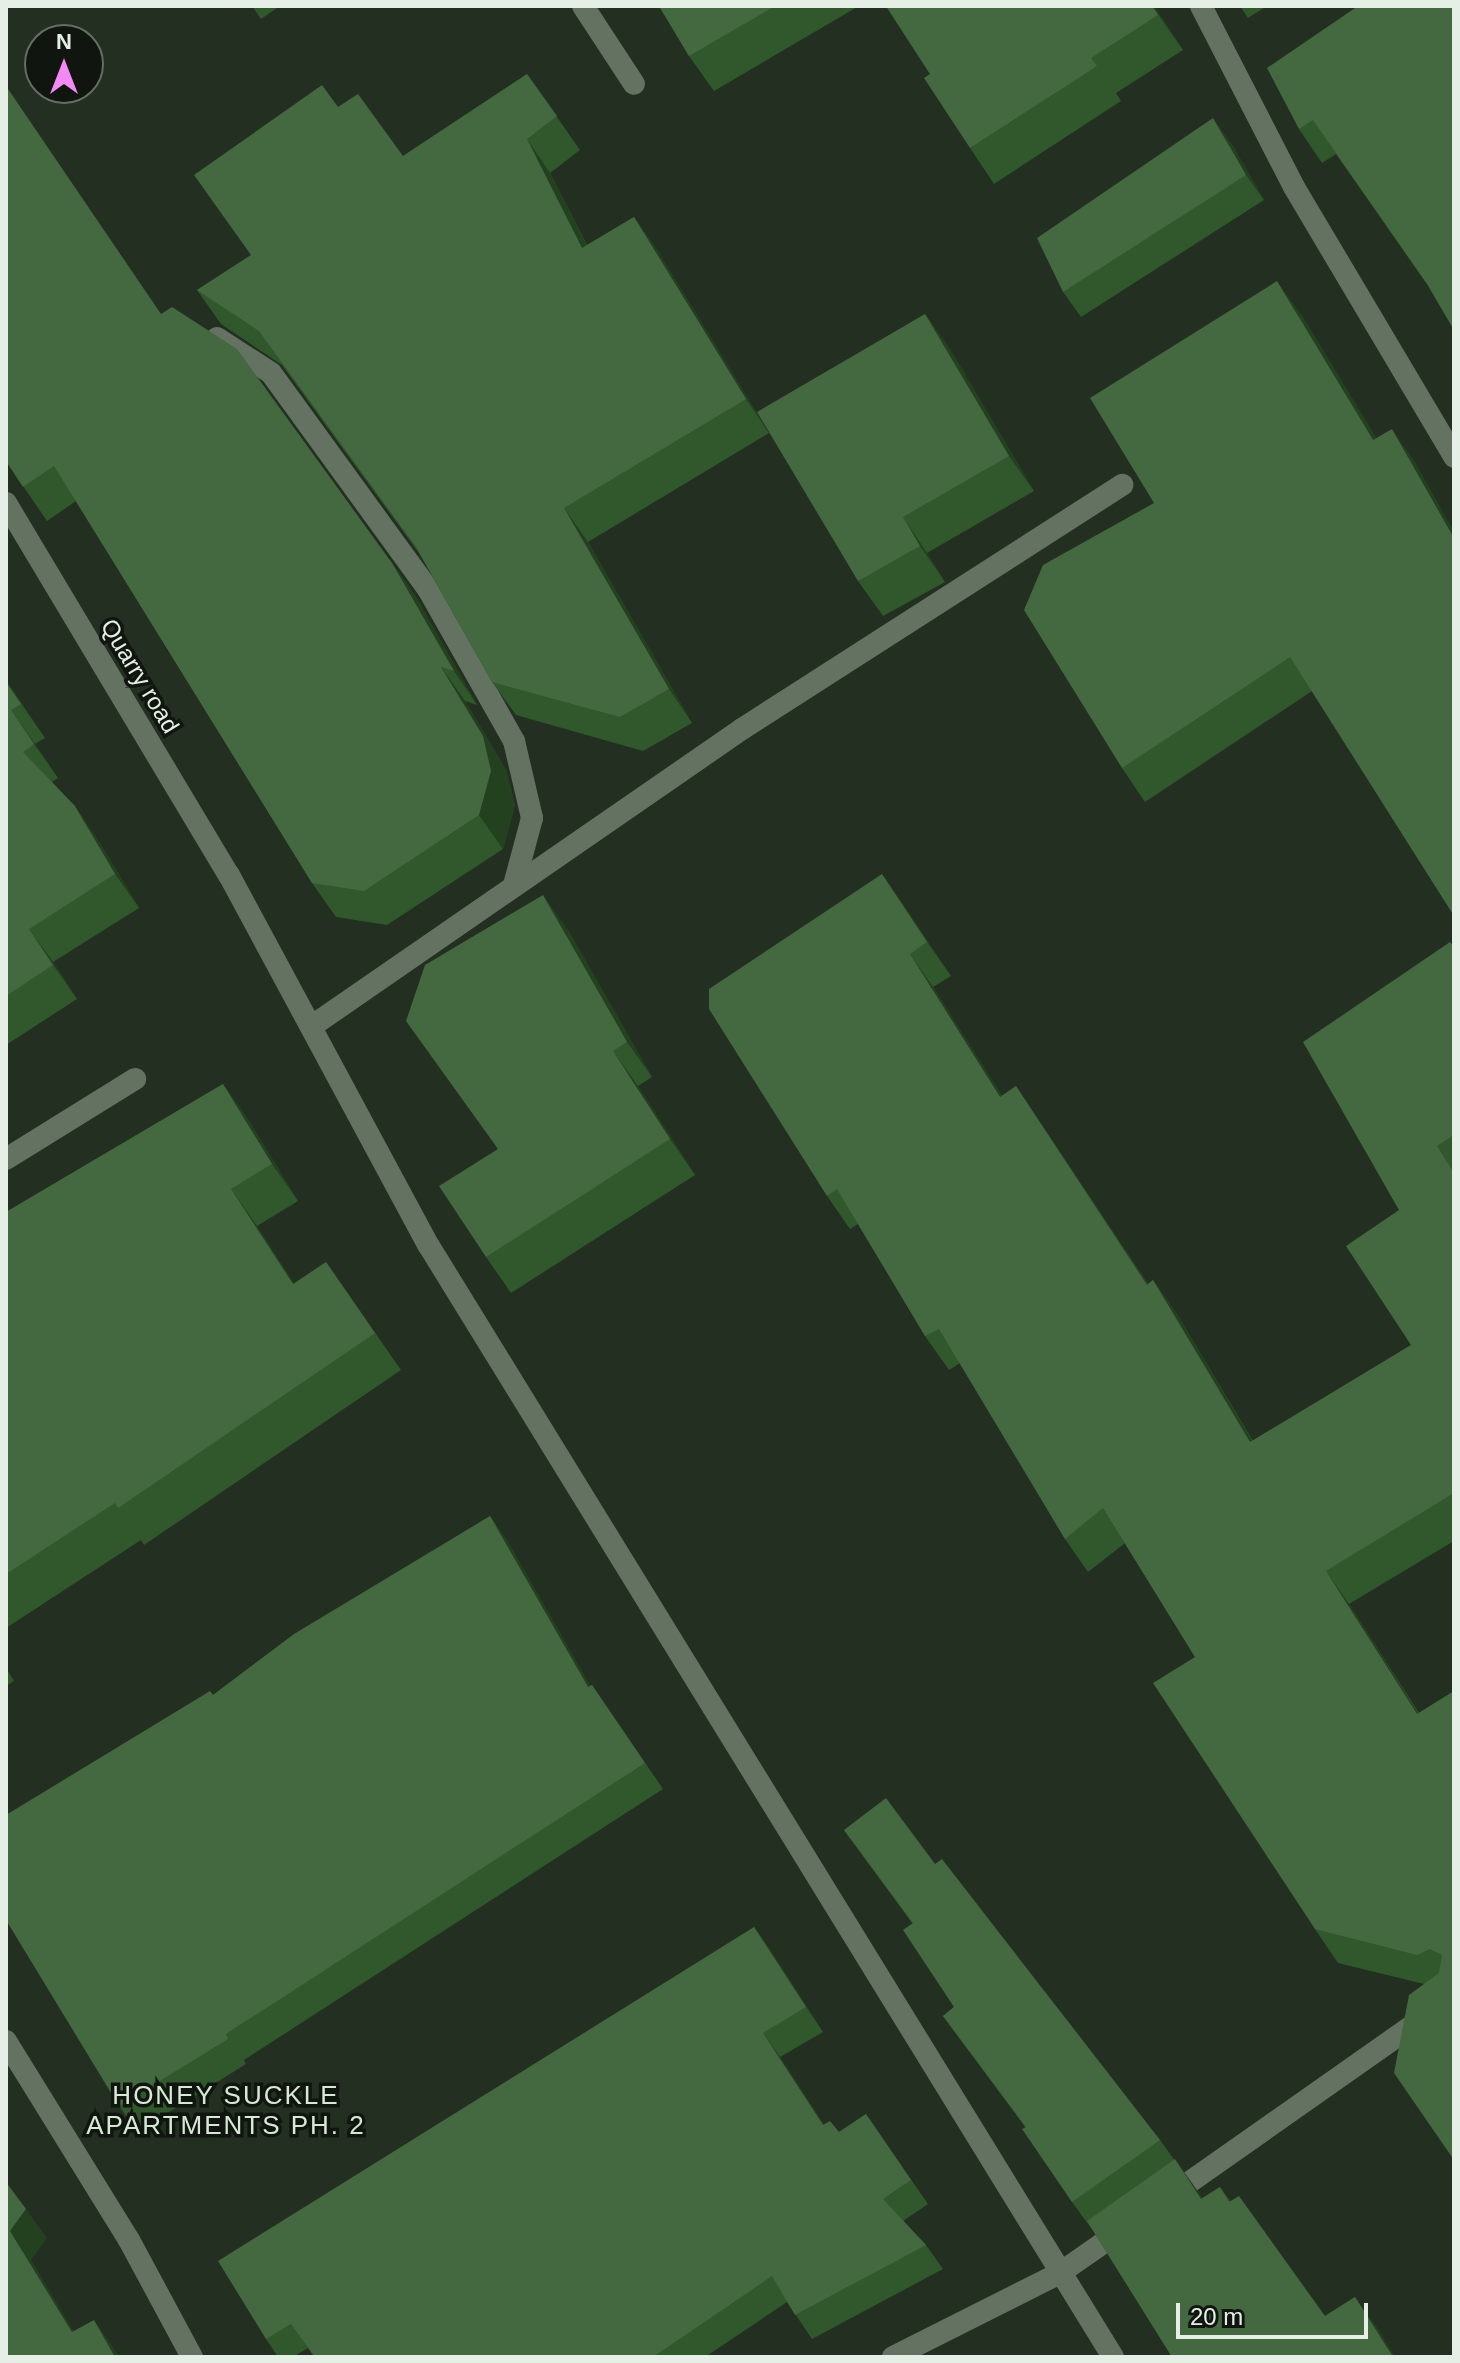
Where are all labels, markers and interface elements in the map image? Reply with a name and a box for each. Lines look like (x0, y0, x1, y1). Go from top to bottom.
north arrow (24, 24, 104, 104)
text: N (56, 29, 72, 54)
street label: Quarry road (95, 614, 185, 738)
district label: HONEY SUCKLE APARTMENTS PH. 2 (86, 2080, 366, 2142)
scale bar (1180, 2287, 1372, 2337)
text: 20 m (1190, 2303, 1243, 2330)

